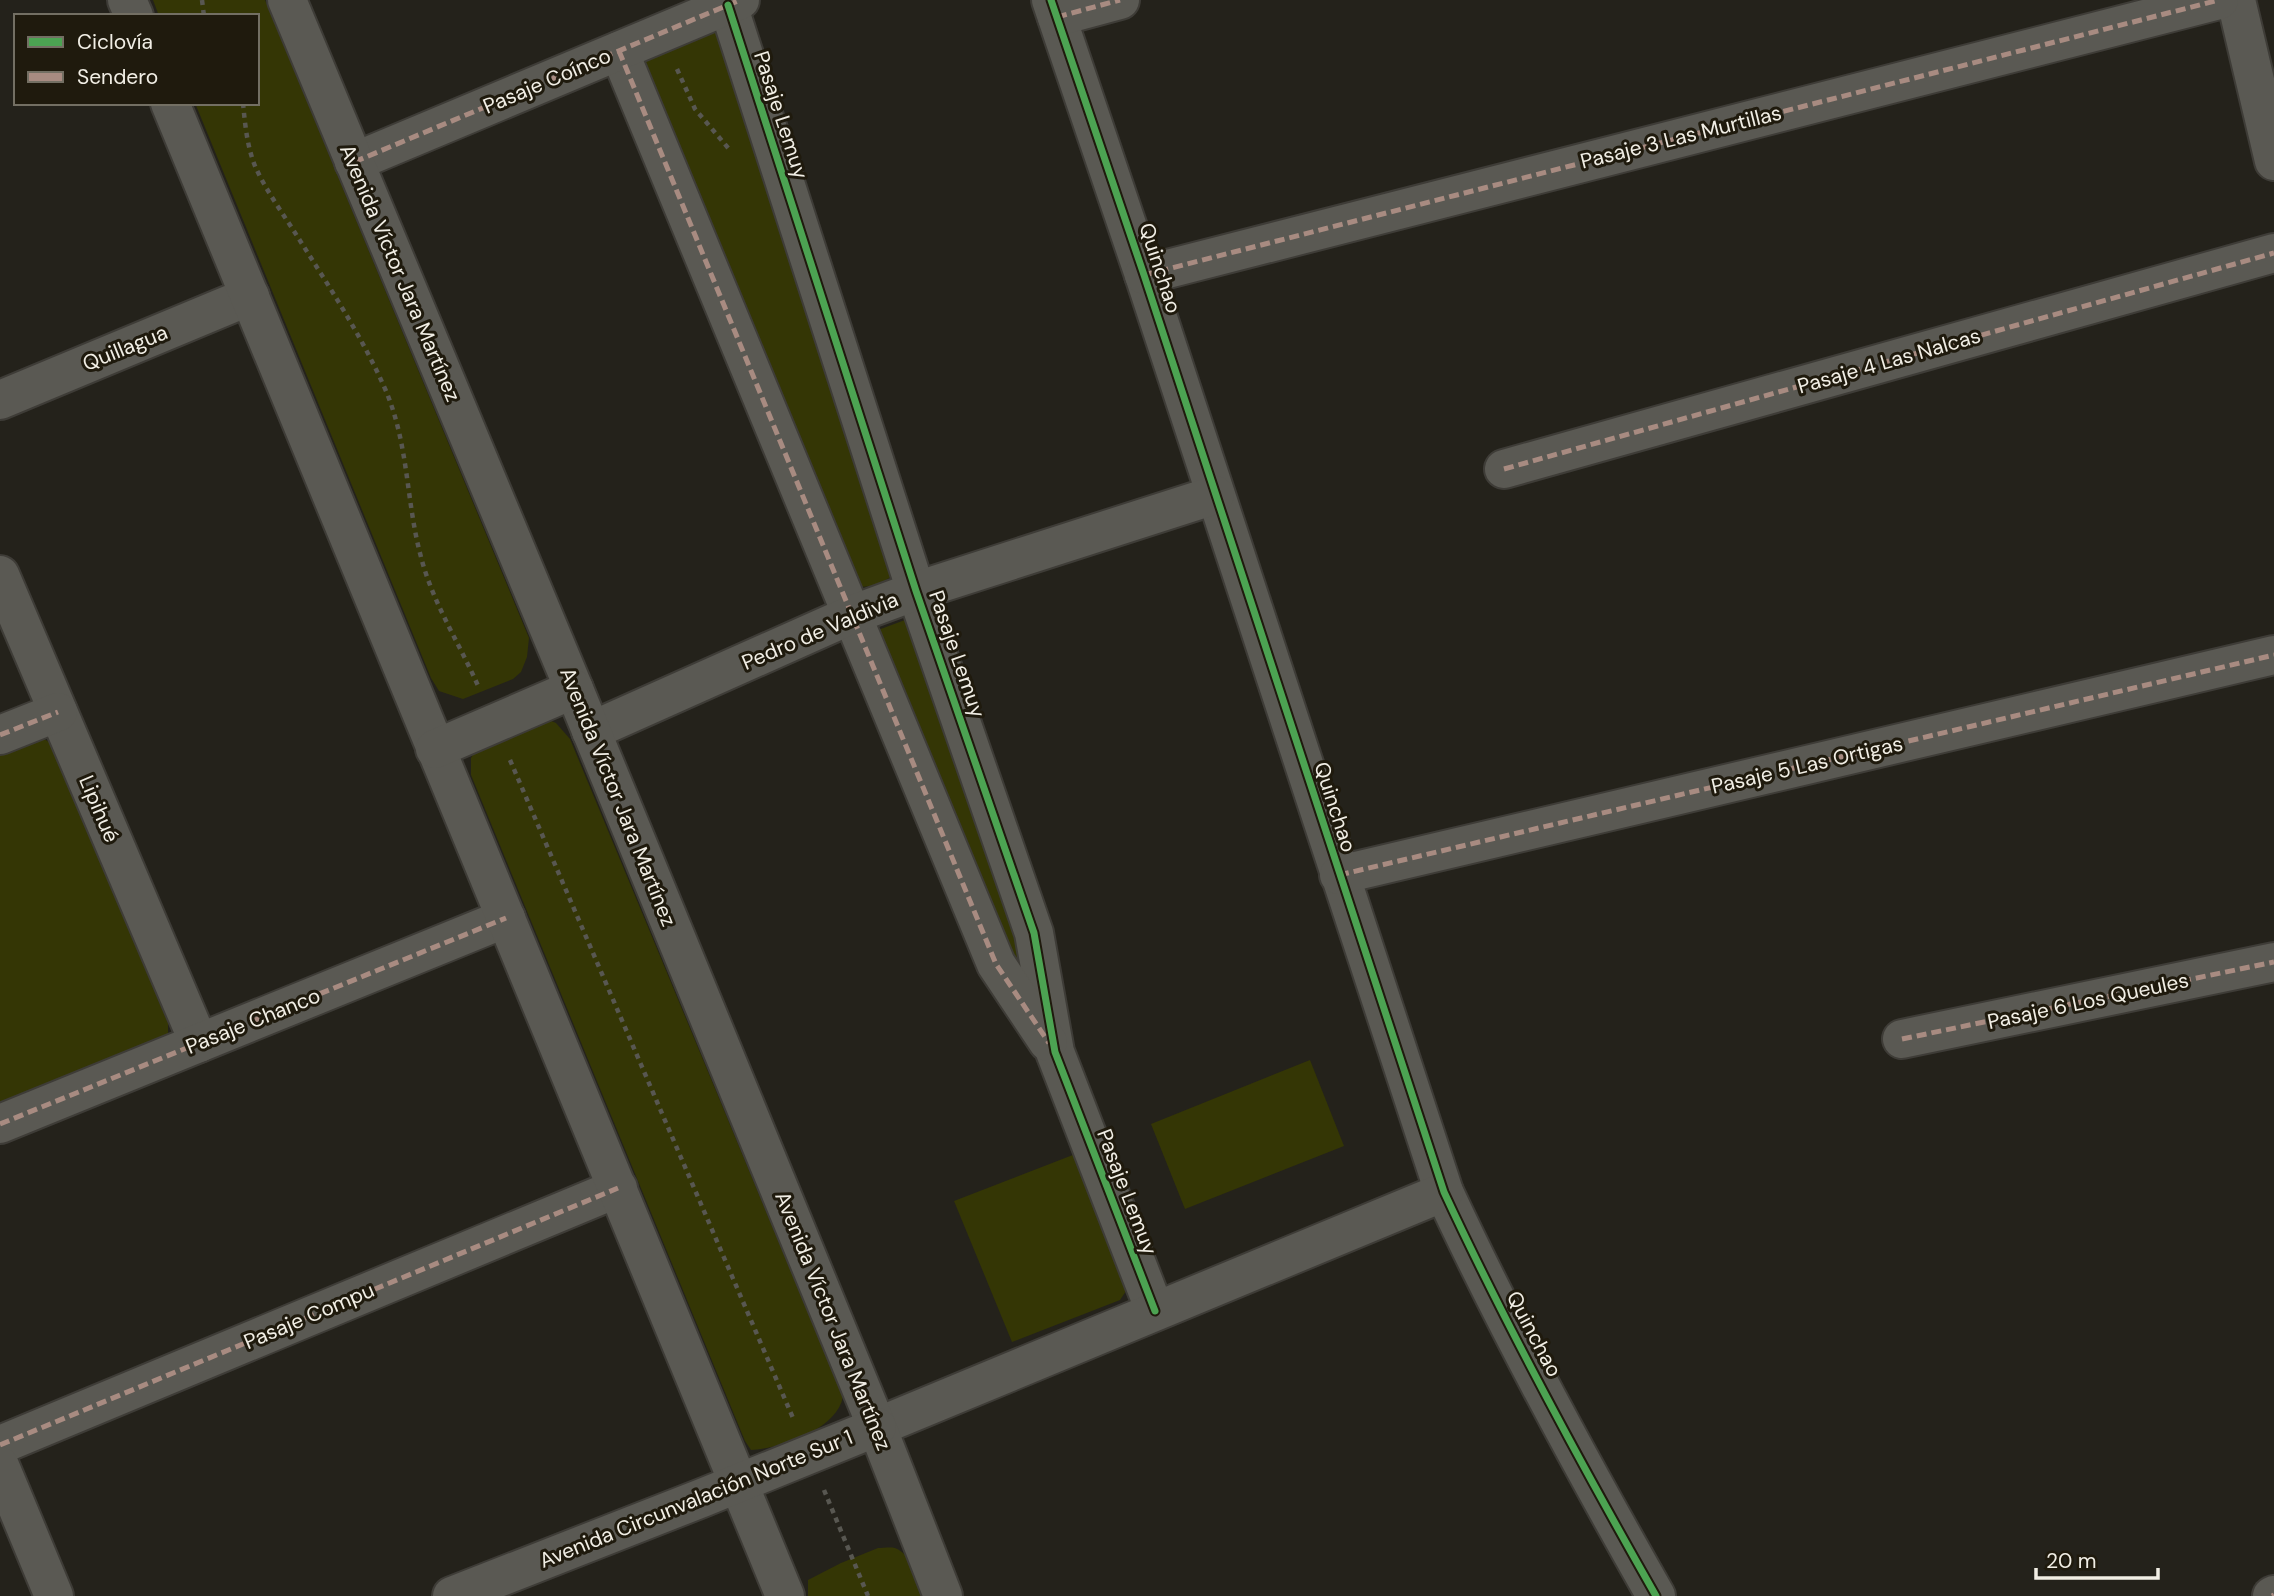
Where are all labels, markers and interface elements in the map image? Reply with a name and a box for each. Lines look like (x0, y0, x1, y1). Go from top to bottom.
legend (14, 14, 259, 105)
text: Ciclovía (77, 28, 153, 56)
street label: Pasaje Coínco (479, 41, 615, 121)
street label: Pasaje Lemuy (747, 48, 815, 183)
text: Sendero (77, 63, 158, 91)
street label: Pasaje 3 Las Murtillas (1577, 98, 1785, 176)
street label: Avenida Víctor Jara Martínez (333, 140, 467, 406)
street label: Quinchao (1132, 219, 1188, 317)
street label: Quillagua (78, 318, 172, 378)
street label: Pasaje 4 Las Nalcas (1794, 321, 1984, 401)
street label: Pedro de Valdivia (737, 585, 903, 677)
street label: Pasaje Lemuy (922, 587, 992, 722)
street label: Avenida Víctor Jara Martínez (553, 663, 683, 931)
street label: Pasaje 5 Las Ortigas (1709, 729, 1905, 801)
street label: Quinchao (1307, 758, 1363, 856)
street label: Lipihué (72, 771, 126, 847)
street label: Pasaje 6 Los Queules (1985, 966, 2191, 1036)
street label: Pasaje Chanco (182, 981, 324, 1061)
street label: Pasaje Lemuy (1090, 1125, 1164, 1259)
street label: Avenida Víctor Jara Martínez (768, 1187, 898, 1455)
street label: Pasaje Compu (240, 1276, 378, 1356)
street label: Quinchao (1500, 1286, 1568, 1382)
street label: Avenida Circunvalación Norte Sur 1 (535, 1423, 857, 1575)
scale bar (2036, 1536, 2158, 1580)
text: 20 m (2046, 1547, 2097, 1575)

